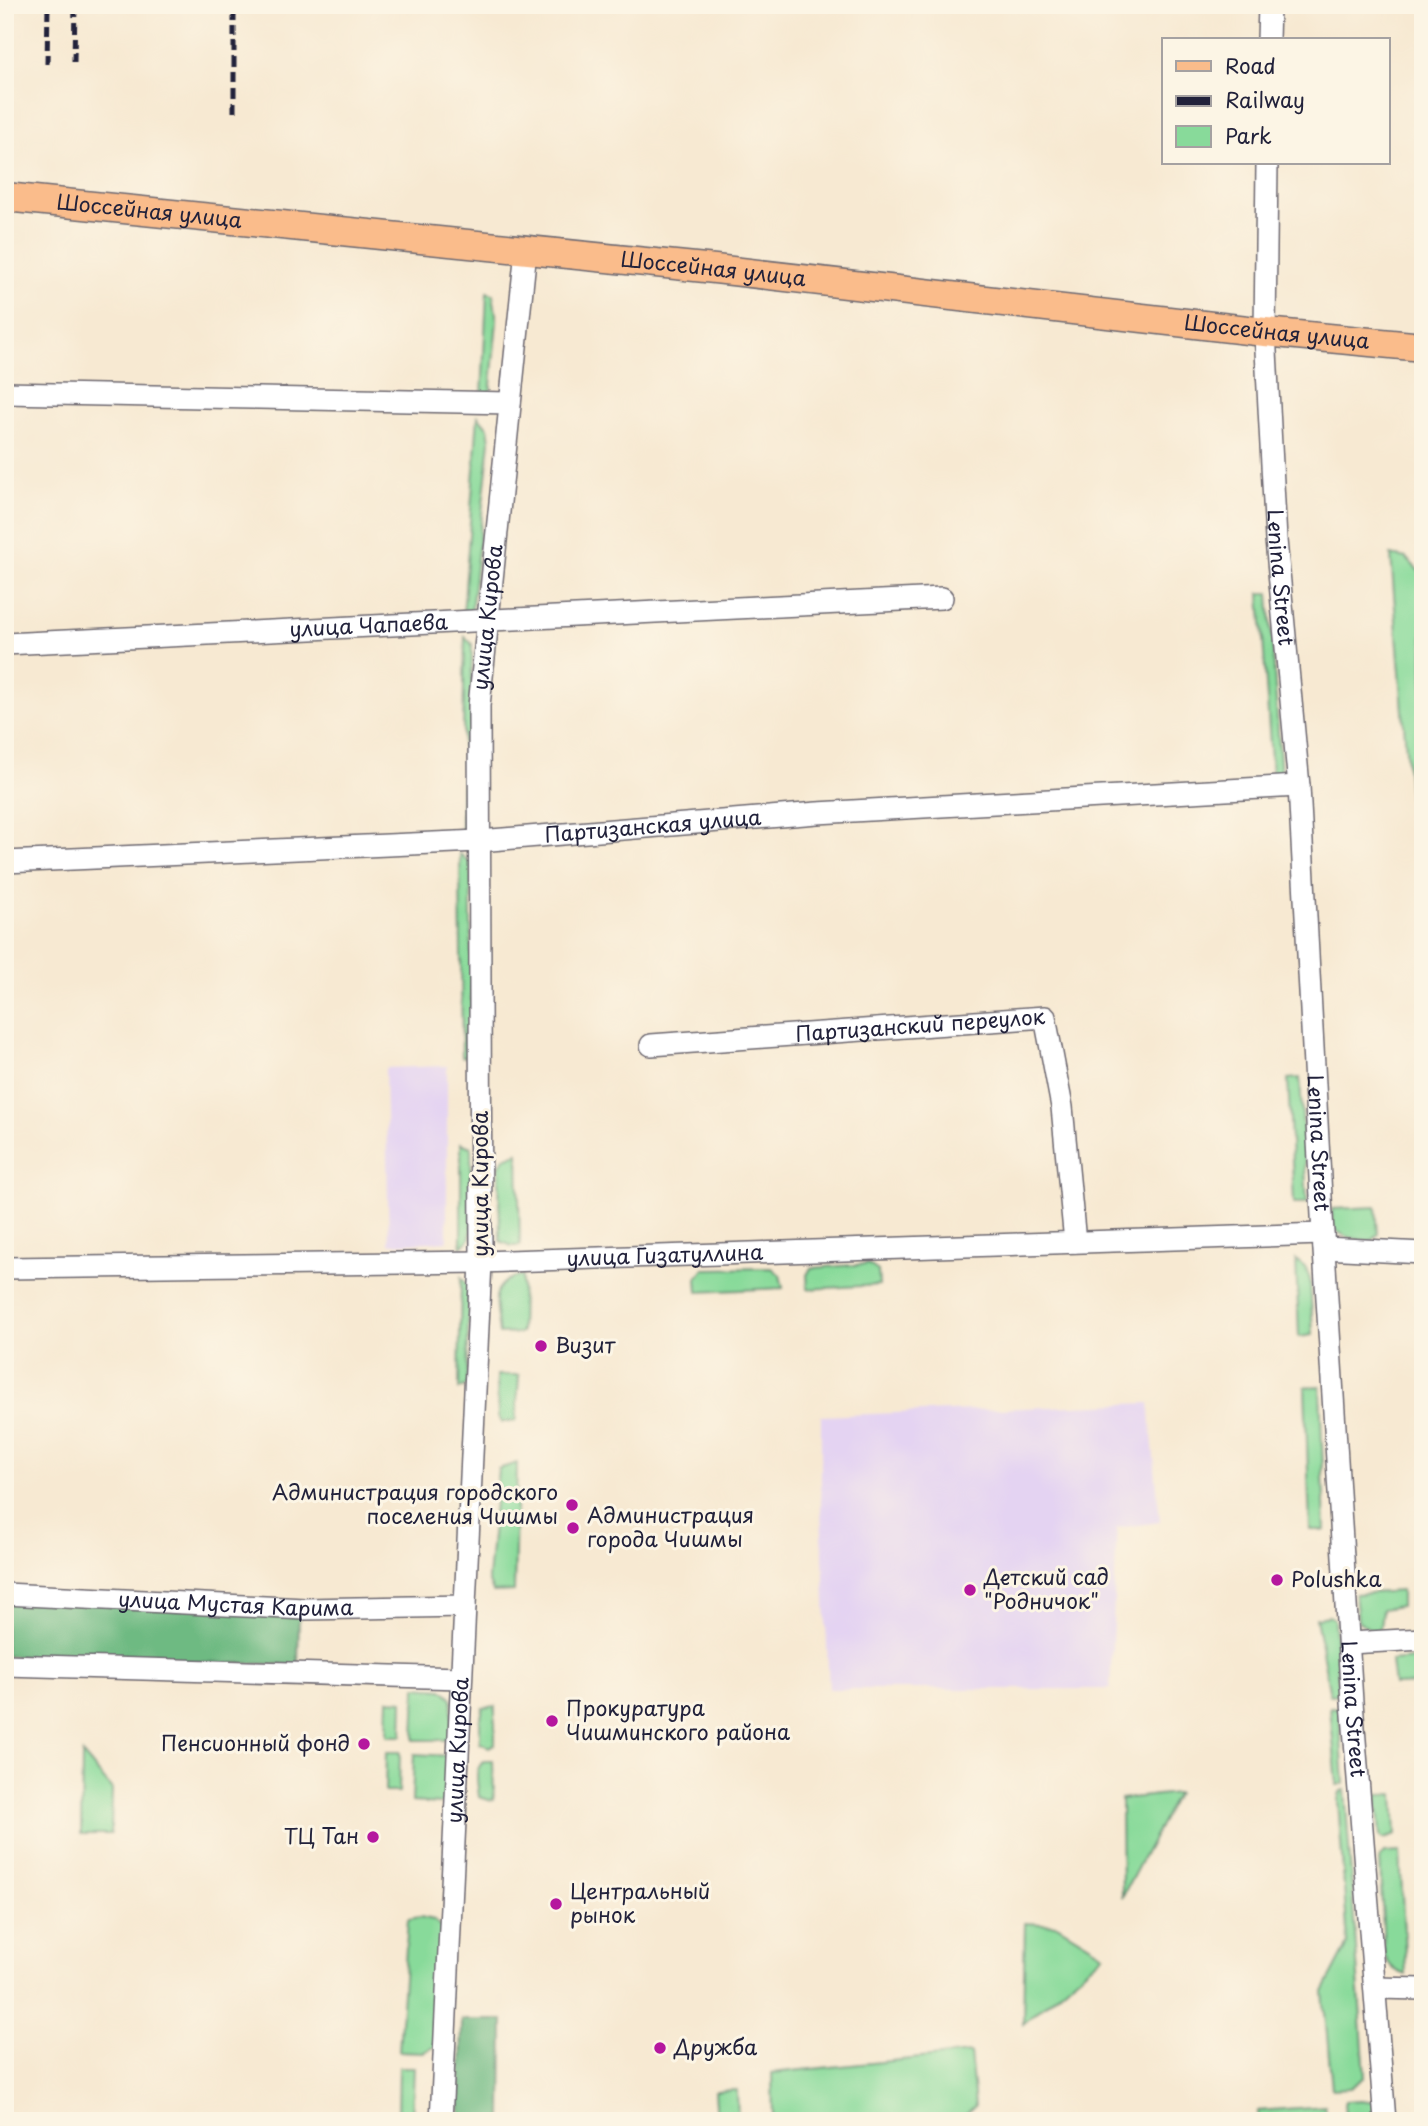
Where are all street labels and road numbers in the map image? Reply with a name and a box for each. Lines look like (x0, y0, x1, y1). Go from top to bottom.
street label: Шоссейная улица (55, 184, 244, 235)
street label: Шоссейная улица (619, 242, 809, 293)
street label: Шоссейная улица (1183, 305, 1372, 356)
street label: Lenina Street (1260, 508, 1304, 647)
street label: улица Кирова (463, 543, 510, 692)
street label: улица Чапаева (289, 604, 448, 644)
street label: Партизанская улица (543, 800, 763, 850)
street label: Партизанский переулок (794, 999, 1047, 1049)
street label: Lenina Street (1300, 1074, 1340, 1212)
street label: улица Кирова (463, 1111, 495, 1257)
street label: улица Гизатуллина (566, 1235, 764, 1273)
street label: улица Мустая Карима (117, 1582, 354, 1623)
street label: Lenina Street (1334, 1640, 1376, 1778)
street label: улица Кирова (437, 1676, 476, 1824)

